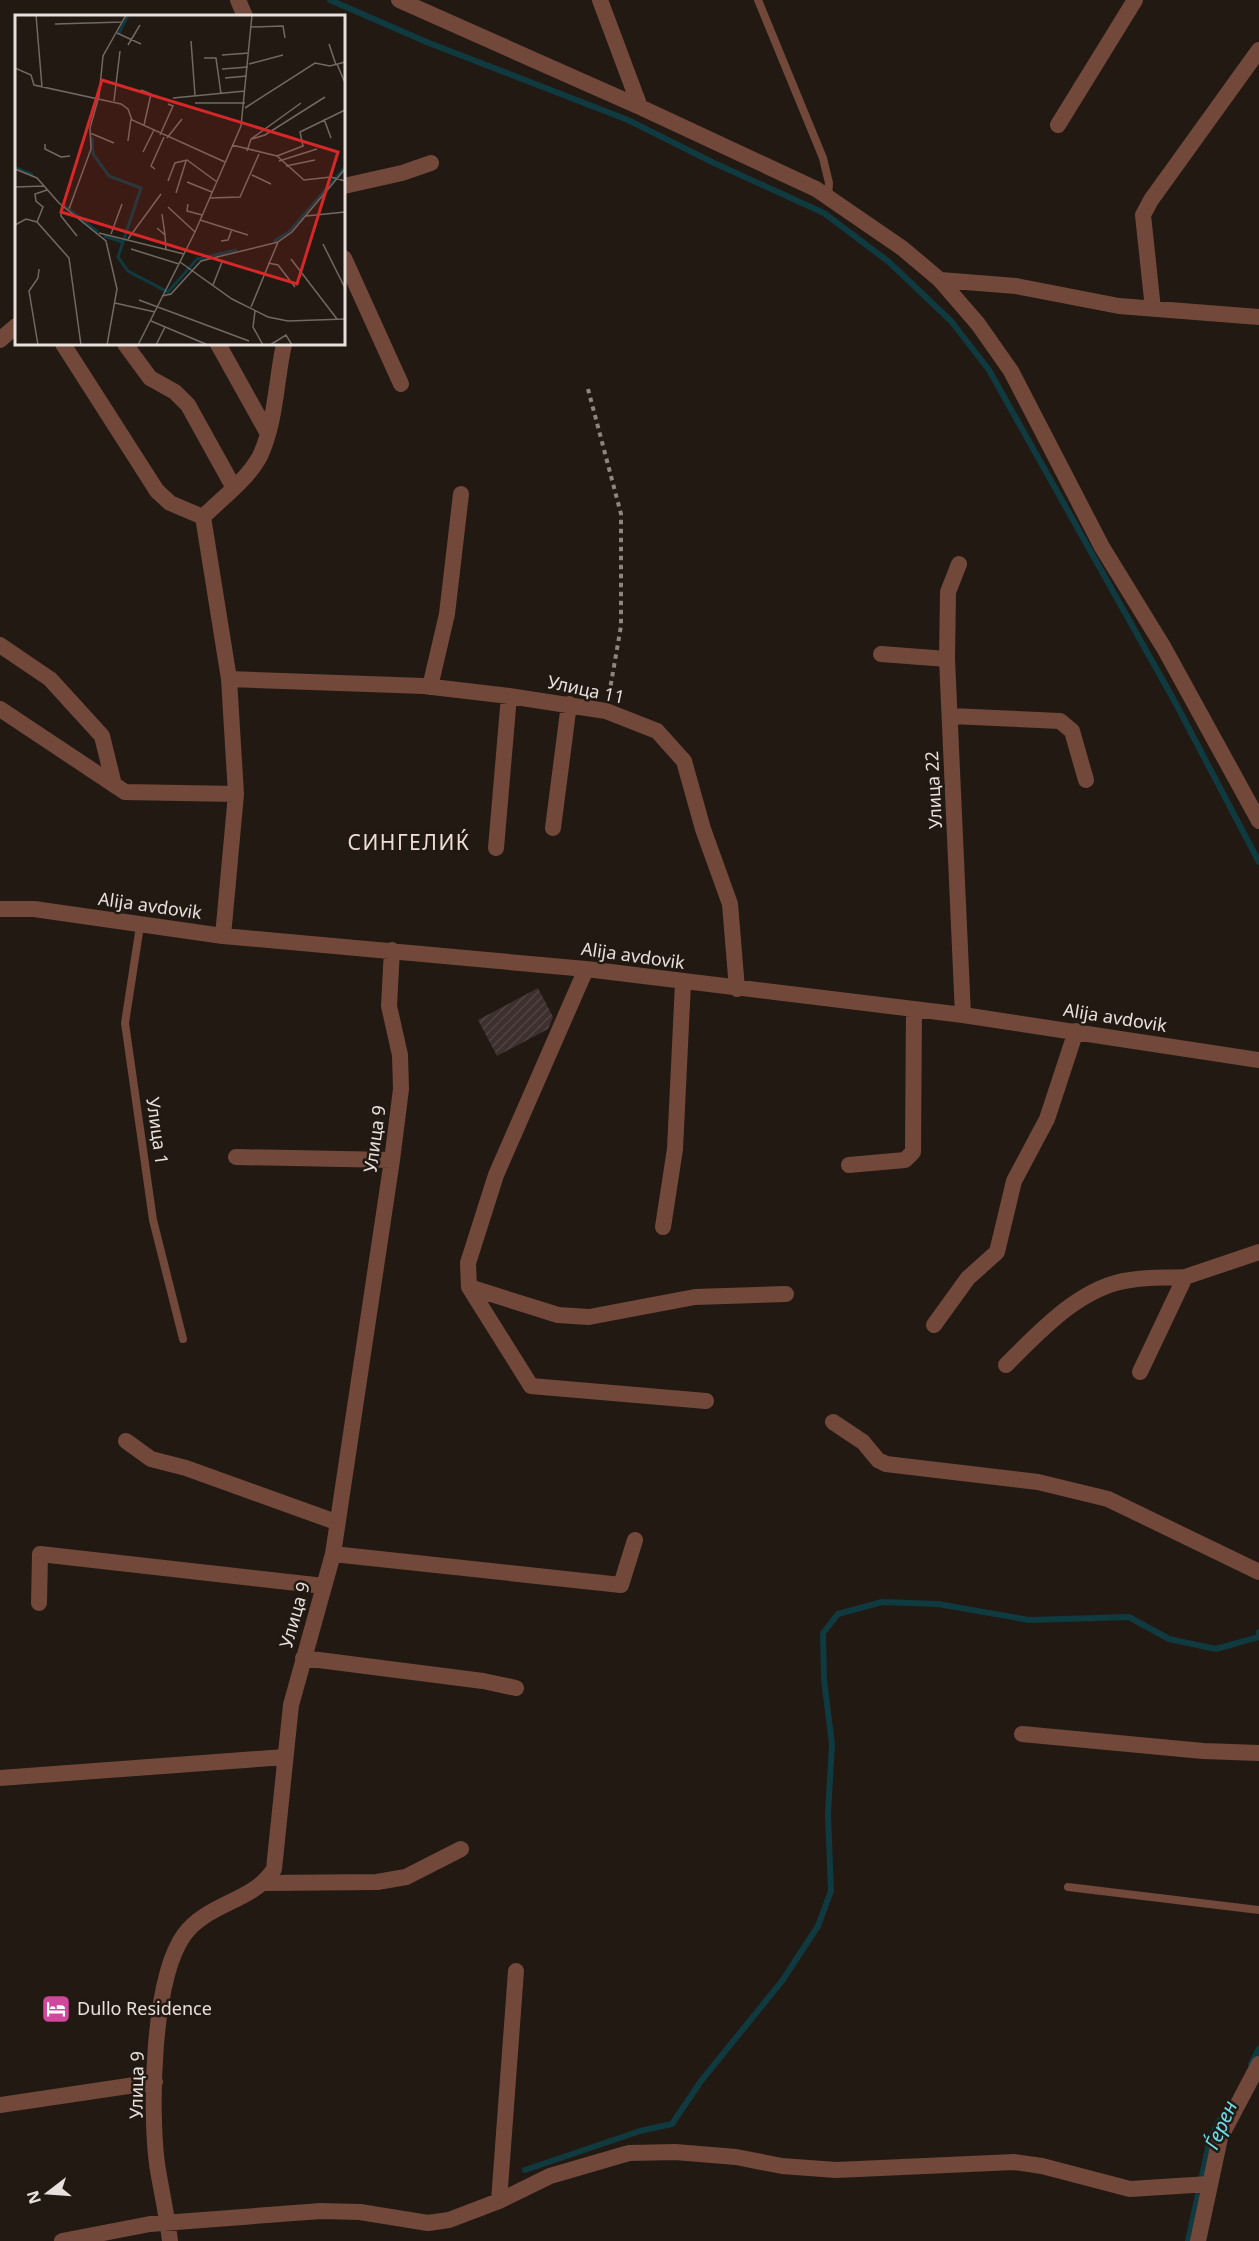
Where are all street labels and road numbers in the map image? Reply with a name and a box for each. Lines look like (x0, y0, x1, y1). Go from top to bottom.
street label: Улица 11 (545, 669, 627, 709)
street label: Улица 22 (919, 750, 947, 830)
street label: Alija avdovik (97, 886, 204, 924)
street label: Alija avdovik (580, 936, 687, 974)
street label: Alija avdovik (1062, 997, 1169, 1037)
street label: Улица 1 (141, 1096, 175, 1166)
street label: Улица 9 (357, 1104, 391, 1174)
street label: Улица 9 (273, 1579, 315, 1651)
street label: Улица 9 (123, 2051, 149, 2119)

